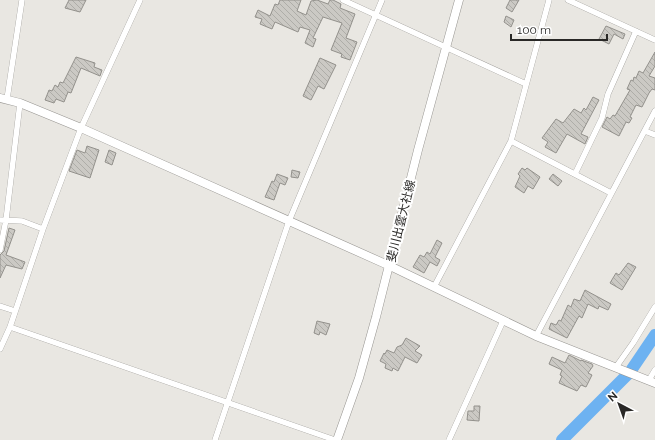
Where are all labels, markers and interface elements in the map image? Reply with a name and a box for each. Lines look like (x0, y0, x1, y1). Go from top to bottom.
scale bar (511, 16, 607, 42)
text: 100 m (517, 23, 551, 37)
street label: 斐川出雲大社線 (384, 179, 418, 263)
north arrow (599, 384, 639, 424)
text: N (605, 389, 620, 404)

